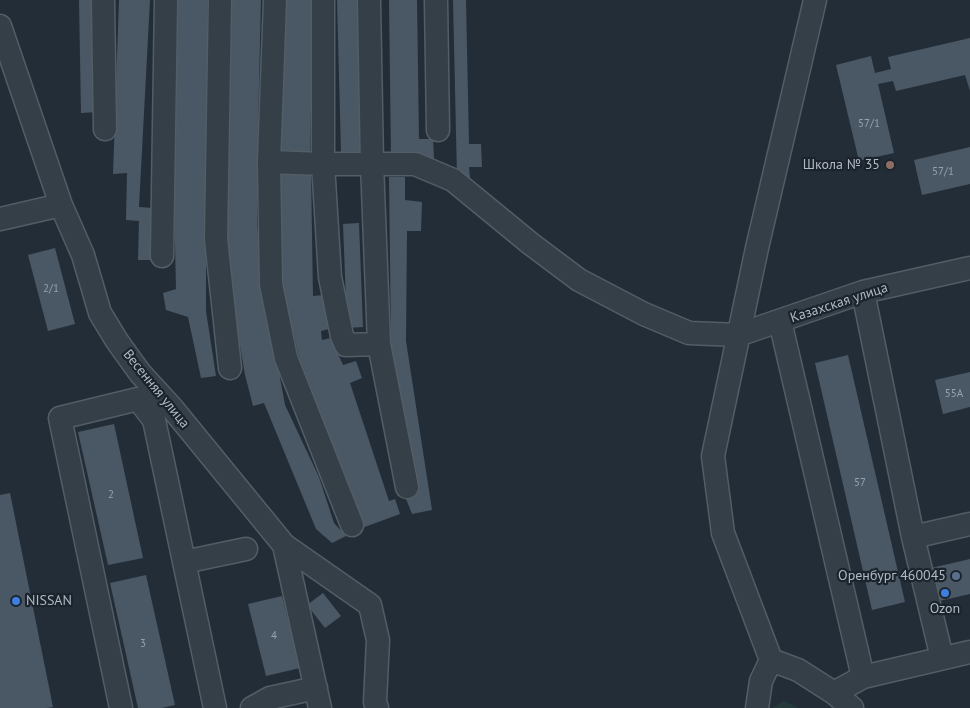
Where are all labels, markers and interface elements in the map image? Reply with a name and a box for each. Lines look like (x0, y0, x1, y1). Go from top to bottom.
house number: 57/1 (858, 117, 880, 131)
place label: Школа № 35 (803, 157, 880, 173)
marker: Школа № 35 (884, 159, 896, 171)
house number: 57/1 (932, 165, 954, 179)
street label: Казахская улица (788, 279, 890, 327)
house number: 2/1 (43, 282, 59, 296)
street label: Весенняя улица (119, 346, 193, 432)
house number: 55А (945, 387, 963, 401)
house number: 57 (854, 476, 866, 490)
house number: 2 (108, 488, 114, 502)
place label: Оренбург 460045 (838, 568, 946, 584)
marker: Оренбург 460045 (950, 570, 962, 582)
marker: Ozon (939, 587, 951, 599)
place label: NISSAN (26, 593, 72, 609)
marker: NISSAN (10, 595, 22, 607)
place label: Ozon (930, 601, 960, 617)
house number: 4 (271, 629, 277, 643)
house number: 3 (140, 637, 146, 651)

